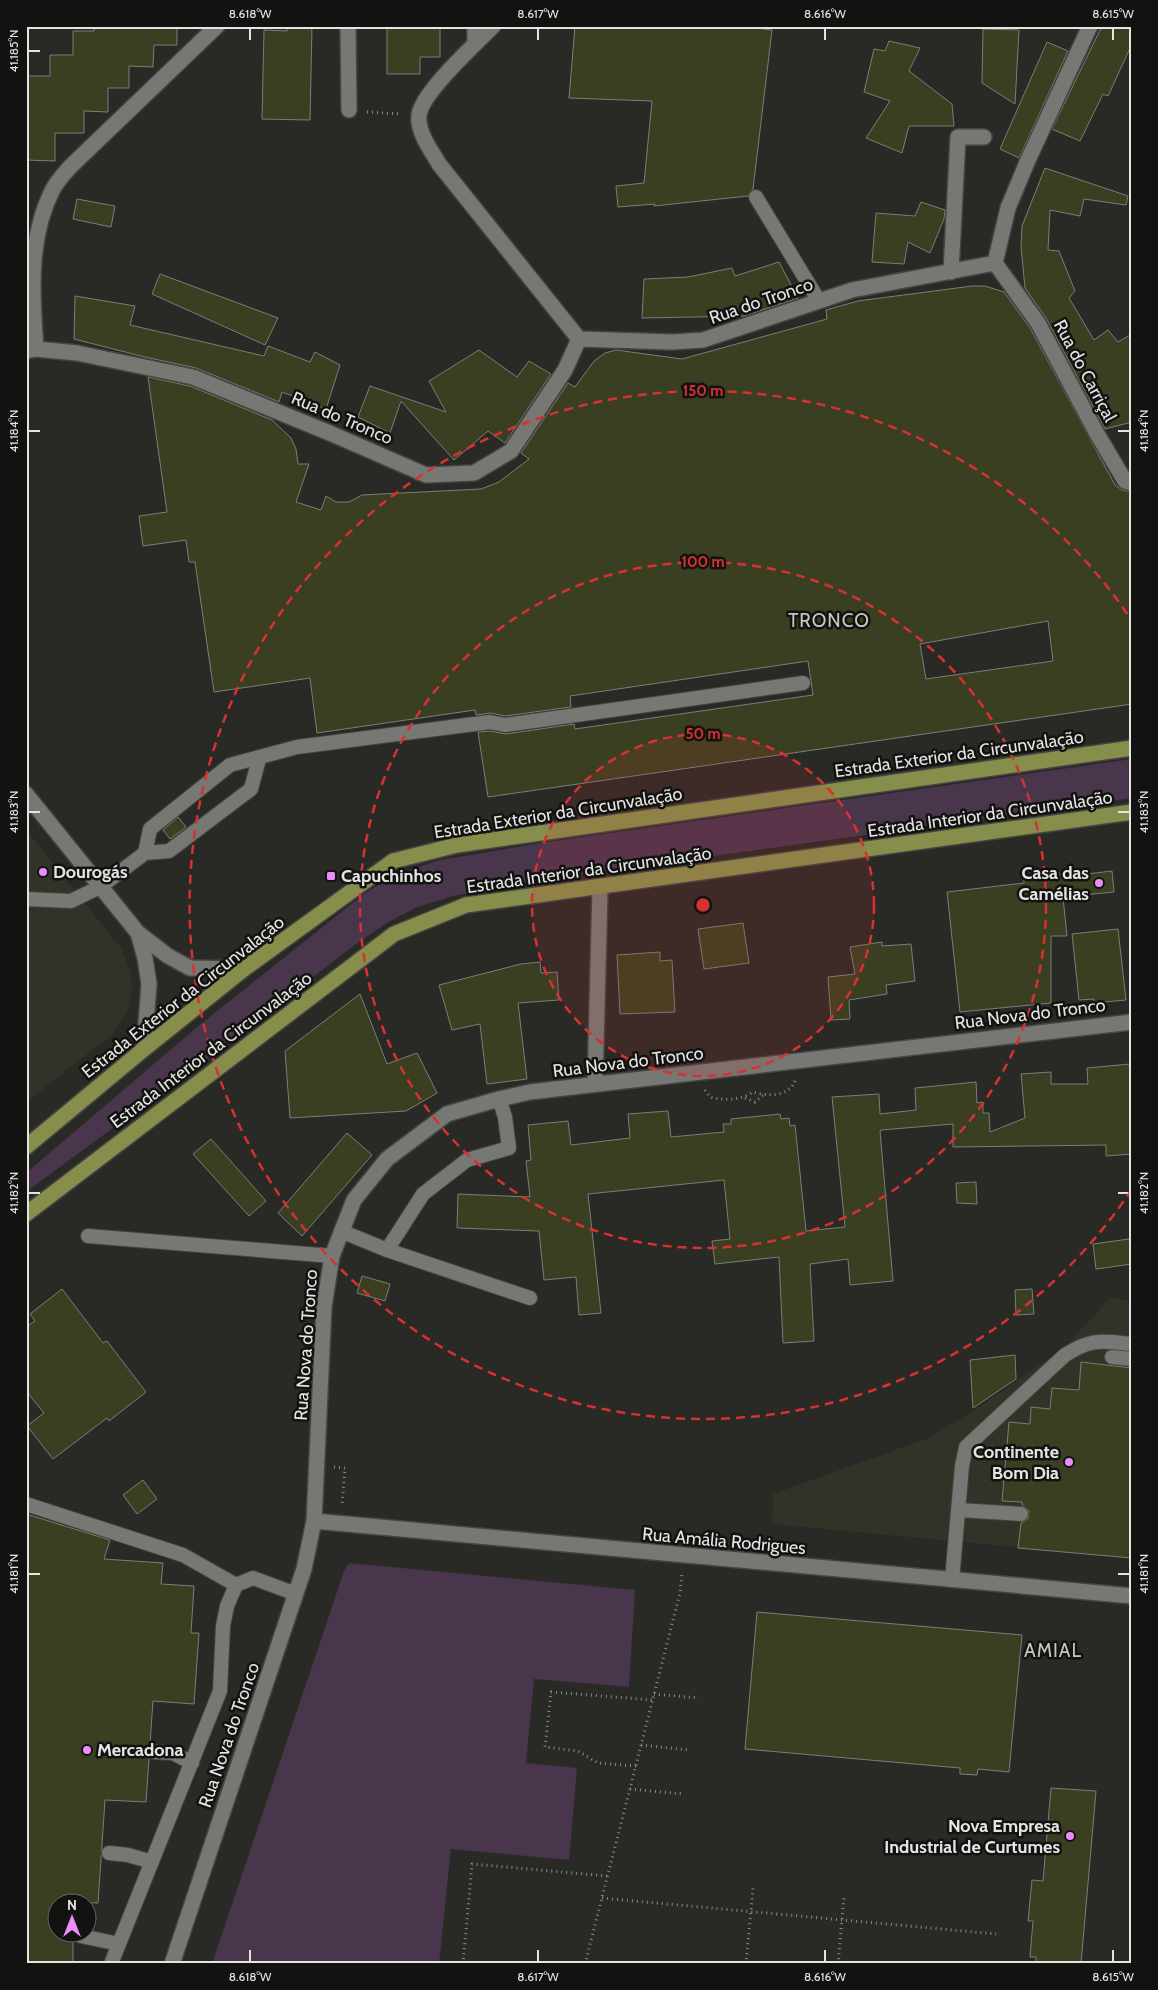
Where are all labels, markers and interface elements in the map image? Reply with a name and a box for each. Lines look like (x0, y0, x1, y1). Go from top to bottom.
text: 8.618°W (229, 6, 272, 21)
text: 8.617°W (517, 6, 559, 21)
text: 8.616°W (804, 6, 847, 21)
text: 8.615°W (1092, 6, 1135, 21)
text: 41.185°N (6, 30, 21, 72)
street label: Rua do Tronco (706, 273, 816, 329)
street label: Rua do Carriçal (1049, 316, 1122, 427)
text: 150 m (683, 382, 723, 400)
street label: Rua do Tronco (288, 387, 396, 449)
text: 41.184°N (6, 409, 21, 453)
text: 41.184°N (1136, 409, 1151, 453)
text: 100 m (681, 553, 725, 571)
district label: TRONCO (788, 609, 870, 632)
text: 50 m (685, 725, 721, 743)
street label: Estrada Exterior da Circunvalação (833, 726, 1085, 782)
street label: Estrada Exterior da Circunvalação (432, 782, 684, 844)
street label: Estrada Interior da Circunvalação (866, 786, 1114, 842)
text: 41.183°N (6, 791, 21, 833)
text: 41.183°N (1136, 791, 1151, 833)
street label: Estrada Interior da Circunvalação (465, 842, 713, 898)
place label: Dourogás (53, 861, 128, 883)
place label: Casa das Camélias (1019, 862, 1089, 905)
place label: Capuchinhos (341, 865, 442, 887)
marker: Dourogás (37, 866, 49, 878)
marker: Capuchinhos (325, 870, 337, 882)
marker: Casa das Camélias (1093, 877, 1105, 889)
centre of rings (694, 896, 712, 914)
street label: Estrada Exterior da Circunvalação (77, 911, 289, 1083)
street label: Estrada Interior da Circunvalação (106, 967, 316, 1133)
street label: Rua Nova do Tronco (953, 994, 1107, 1034)
street label: Rua Nova do Tronco (551, 1042, 705, 1082)
text: 41.182°N (6, 1172, 21, 1214)
text: 41.182°N (1136, 1172, 1151, 1214)
street label: Rua Nova do Tronco (290, 1268, 322, 1421)
place label: Continente Bom Dia (973, 1441, 1059, 1484)
marker: Continente Bom Dia (1063, 1456, 1075, 1468)
street label: Rua Amália Rodrigues (641, 1523, 807, 1559)
text: 41.181°N (6, 1554, 21, 1594)
text: 41.181°N (1136, 1554, 1151, 1594)
district label: AMIAL (1024, 1639, 1082, 1662)
street label: Rua Nova do Tronco (194, 1660, 264, 1810)
place label: Mercadona (97, 1739, 183, 1761)
marker: Mercadona (81, 1744, 93, 1756)
place label: Nova Empresa Industrial de Curtumes (884, 1815, 1060, 1858)
marker: Nova Empresa Industrial de Curtumes (1064, 1830, 1076, 1842)
north arrow (48, 1892, 98, 1942)
text: N (67, 1896, 77, 1914)
text: 8.618°W (229, 1969, 272, 1984)
text: 8.617°W (517, 1969, 559, 1984)
text: 8.616°W (804, 1969, 847, 1984)
text: 8.615°W (1092, 1969, 1135, 1984)

